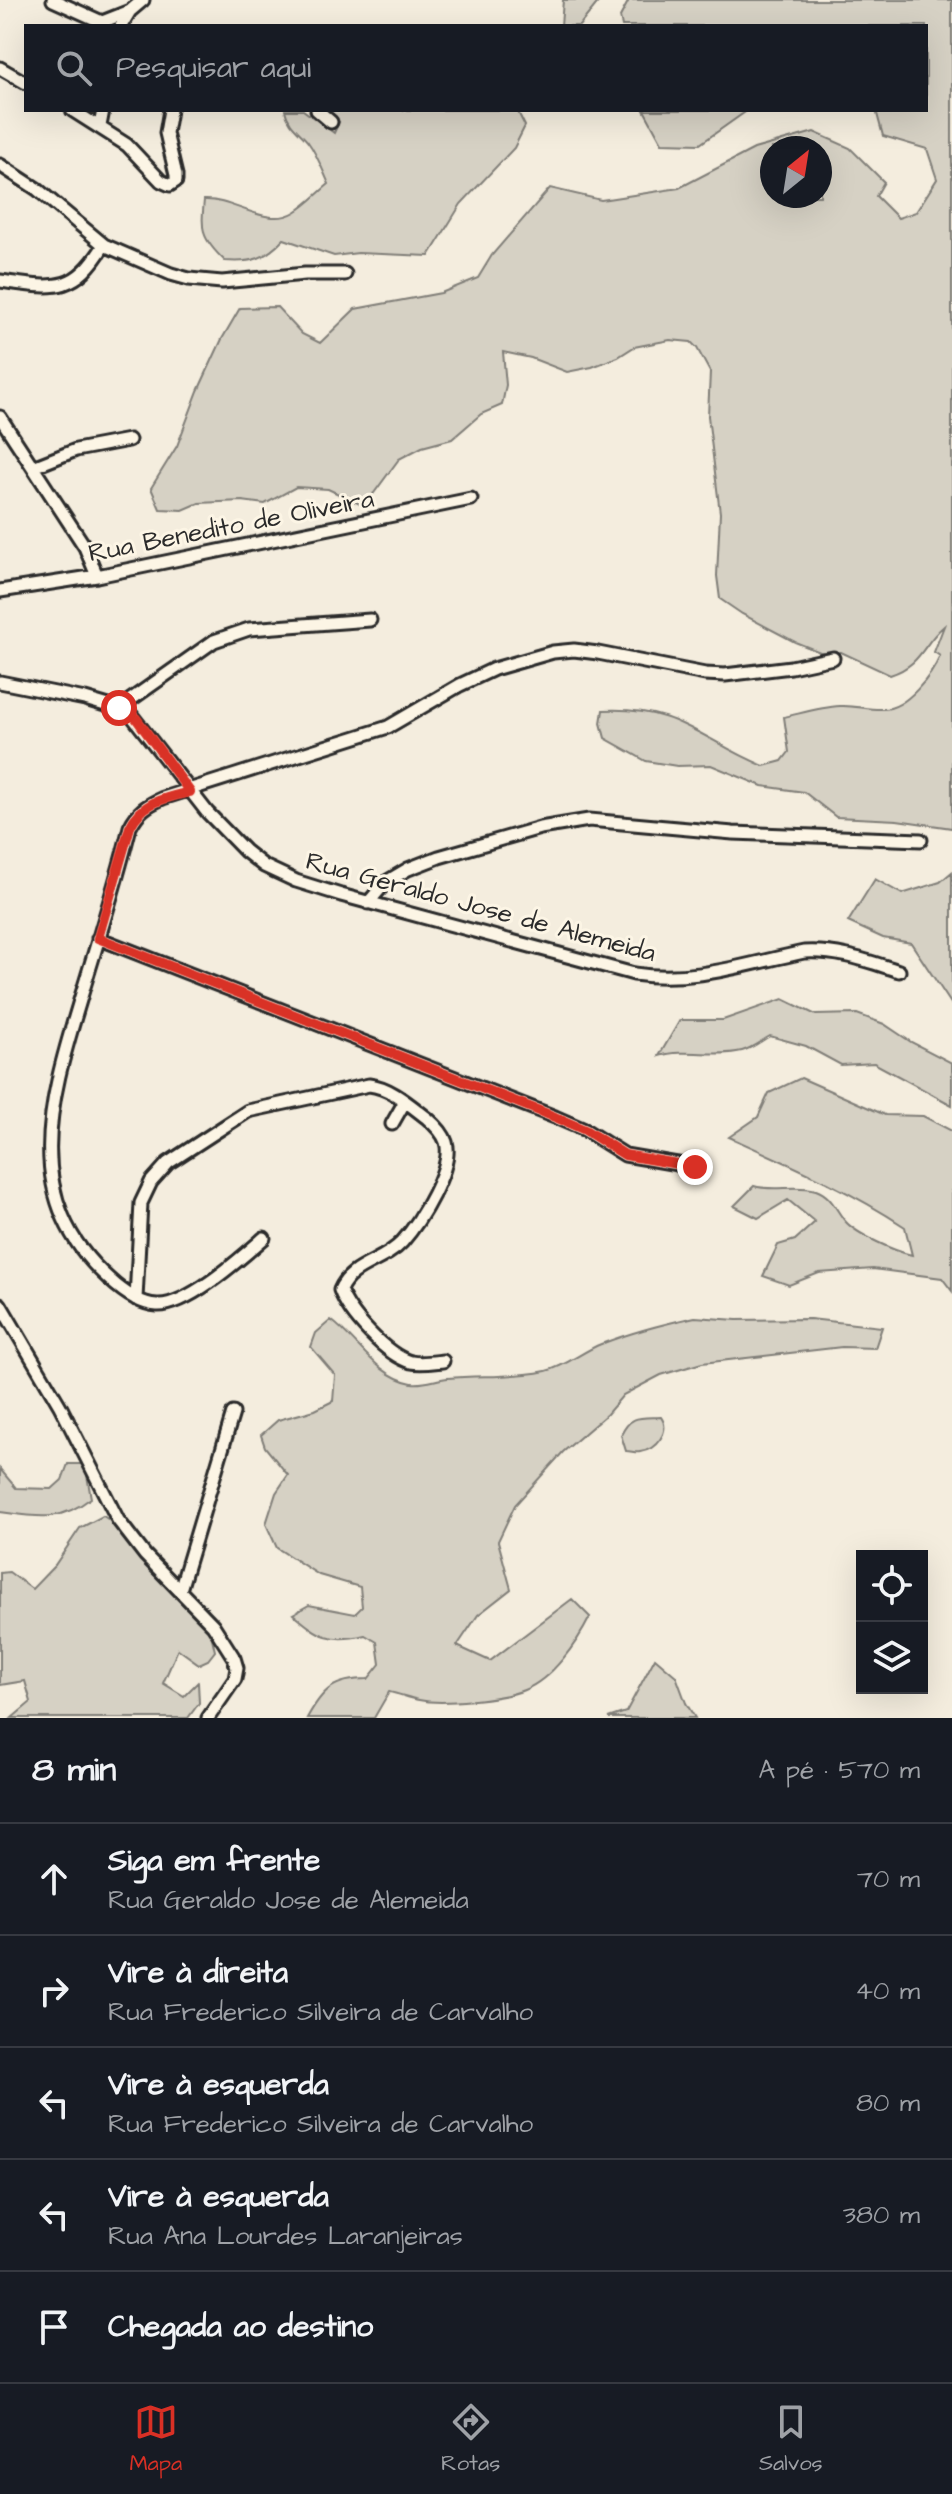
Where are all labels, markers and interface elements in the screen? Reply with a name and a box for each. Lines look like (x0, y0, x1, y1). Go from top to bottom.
search box (24, 24, 928, 112)
icon: search (52, 46, 96, 90)
text: Pesquisar aqui (116, 47, 311, 89)
north arrow (760, 136, 832, 208)
street label: Rua Benedito de Oliveira (85, 481, 377, 571)
route start (101, 690, 137, 726)
street label: Rua Geraldo Jose de Alemeida (302, 843, 660, 971)
route end (677, 1149, 713, 1185)
map controls (856, 1550, 928, 1694)
button: locate (856, 1550, 928, 1622)
button: layers (856, 1622, 928, 1694)
text: 8 min (32, 1746, 116, 1794)
text: A pé · 570 m (758, 1752, 920, 1788)
text: Siga em frente (108, 1840, 320, 1882)
icon: ahead (32, 1857, 76, 1901)
text: 70 m (857, 1861, 920, 1897)
text: Rua Geraldo Jose de Alemeida (108, 1882, 469, 1918)
text: Vire à direita (108, 1952, 288, 1994)
icon: right (32, 1969, 76, 2013)
text: 40 m (855, 1973, 920, 2009)
text: Rua Frederico Silveira de Carvalho (108, 1994, 533, 2030)
text: Vire à esquerda (108, 2064, 329, 2106)
icon: left (32, 2081, 76, 2125)
text: 80 m (856, 2085, 920, 2121)
text: Rua Frederico Silveira de Carvalho (108, 2106, 533, 2142)
text: Vire à esquerda (108, 2176, 329, 2218)
icon: left (32, 2193, 76, 2237)
text: 380 m (843, 2197, 920, 2233)
text: Rua Ana Lourdes Laranjeiras (108, 2218, 463, 2254)
icon: arrive (32, 2305, 76, 2349)
text: Chegada ao destino (108, 2306, 373, 2348)
tab: Mapa (129, 2400, 182, 2479)
tab: Rotas (441, 2400, 500, 2479)
tab: Salvos (759, 2400, 823, 2479)

